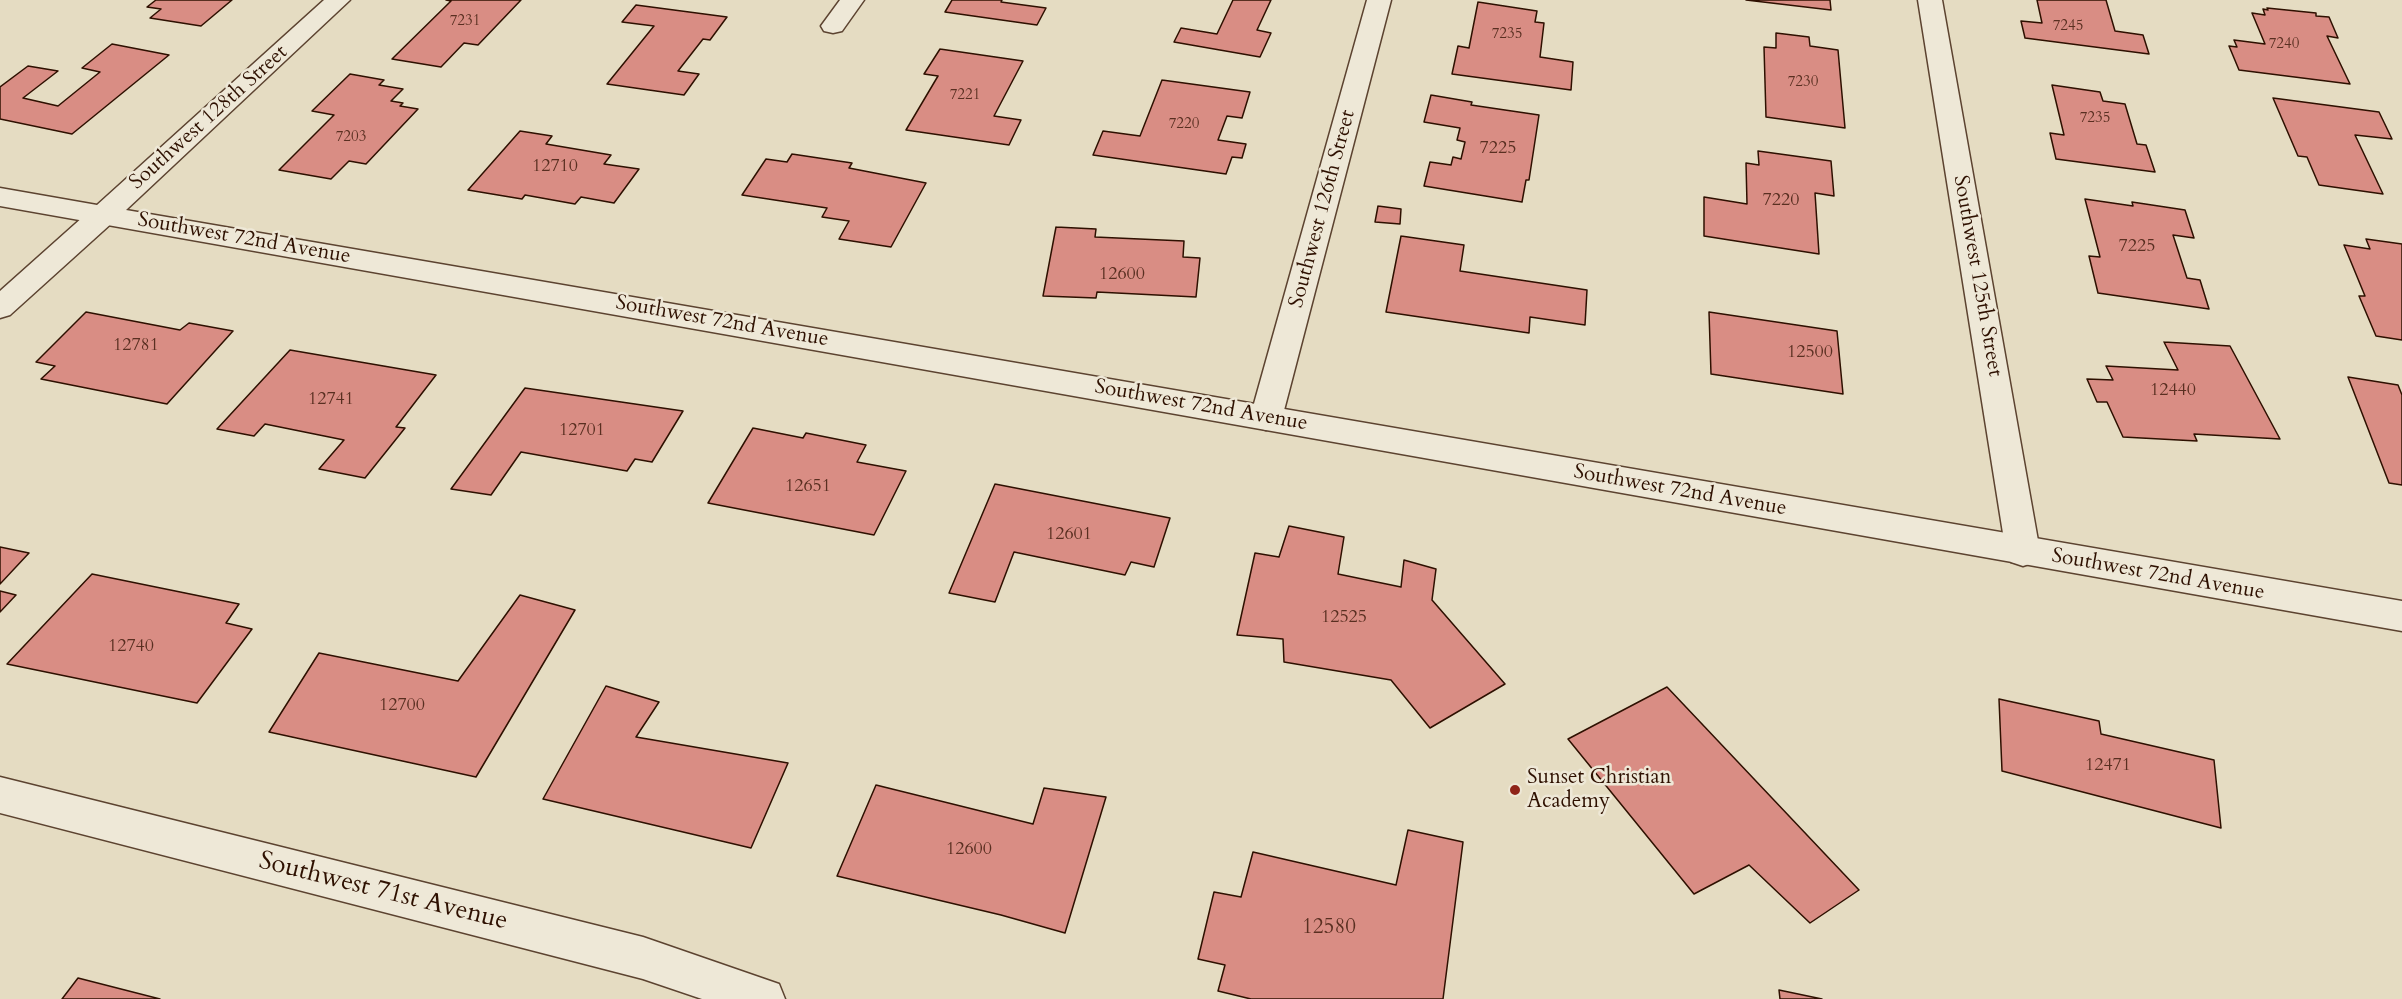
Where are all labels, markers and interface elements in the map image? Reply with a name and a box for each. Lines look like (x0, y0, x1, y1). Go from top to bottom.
house number: 7231 (450, 13, 480, 31)
house number: 7245 (2053, 18, 2083, 36)
house number: 7235 (1492, 26, 1522, 44)
house number: 7240 (2269, 36, 2299, 54)
street label: Southwest 128th Street (125, 40, 293, 196)
house number: 7230 (1788, 74, 1818, 92)
house number: 7221 (950, 87, 980, 105)
street label: Southwest 126th Street (1284, 107, 1362, 311)
house number: 7235 (2080, 110, 2110, 128)
house number: 7220 (1169, 116, 1199, 134)
house number: 7203 (336, 129, 366, 147)
house number: 7225 (1480, 138, 1516, 160)
house number: 12710 (532, 156, 578, 178)
street label: Southwest 125th Street (1947, 173, 2007, 379)
house number: 7220 (1763, 190, 1799, 212)
street label: Southwest 72nd Avenue (136, 208, 352, 270)
house number: 7225 (2119, 236, 2155, 258)
house number: 12600 (1099, 264, 1145, 286)
street label: Southwest 72nd Avenue (614, 291, 830, 353)
house number: 12781 (113, 335, 159, 357)
house number: 12500 (1787, 342, 1833, 364)
street label: Southwest 72nd Avenue (1093, 375, 1309, 437)
house number: 12440 (2150, 380, 2196, 402)
house number: 12741 (308, 389, 354, 411)
house number: 12701 (559, 420, 605, 442)
street label: Southwest 72nd Avenue (1572, 460, 1788, 522)
house number: 12651 (785, 476, 831, 498)
house number: 12601 (1046, 524, 1092, 546)
street label: Southwest 72nd Avenue (2050, 544, 2266, 606)
house number: 12525 (1321, 607, 1367, 629)
house number: 12740 (108, 636, 154, 658)
house number: 12700 (379, 695, 425, 717)
house number: 12471 (2085, 755, 2131, 777)
place label: Sunset Christian Academy (1527, 765, 1672, 815)
marker: Sunset Christian Academy (1508, 783, 1522, 797)
house number: 12600 (946, 839, 992, 861)
street label: Southwest 71st Avenue (255, 846, 511, 938)
house number: 12580 (1302, 915, 1356, 941)

